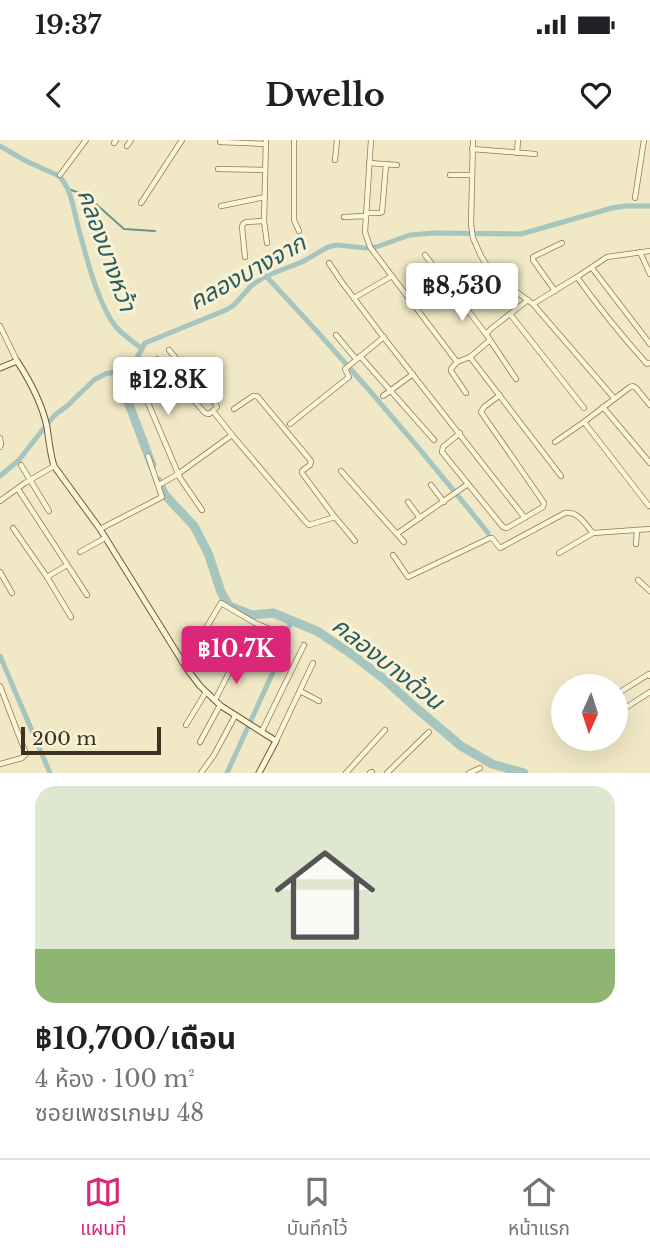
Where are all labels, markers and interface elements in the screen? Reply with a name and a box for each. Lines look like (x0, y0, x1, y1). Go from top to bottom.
text: 19:37 (35, 9, 101, 41)
text: Dwello (265, 75, 385, 115)
icon: back (35, 76, 73, 114)
icon: heart (577, 76, 615, 114)
water label: คลองบางหว้า (72, 185, 143, 316)
water label: คลองบางจาก (183, 227, 312, 316)
pin: ฿8,530 (405, 264, 519, 323)
text: ฿8,530 (422, 272, 502, 300)
pin: ฿12.8K (111, 358, 225, 417)
text: ฿12.8K (129, 366, 207, 394)
water label: คลองบางด้วน (326, 610, 451, 716)
pin: ฿10.7K (179, 626, 293, 686)
text: ฿10.7K (198, 635, 274, 663)
north arrow (551, 674, 628, 751)
map controls (551, 674, 628, 751)
scale bar (21, 724, 161, 756)
text: 200 m (32, 727, 97, 750)
icon: home (262, 832, 388, 958)
text: ฿10,700/เดือน (35, 1020, 236, 1057)
text: 4 ห้อง · 100 m² (35, 1065, 195, 1093)
text: ซอยเพชรเกษม 48 (35, 1099, 204, 1127)
tab: แผนที่ (80, 1173, 126, 1244)
tab: บันทึกไว้ (287, 1173, 348, 1244)
tab: หน้าแรก (508, 1173, 570, 1244)

